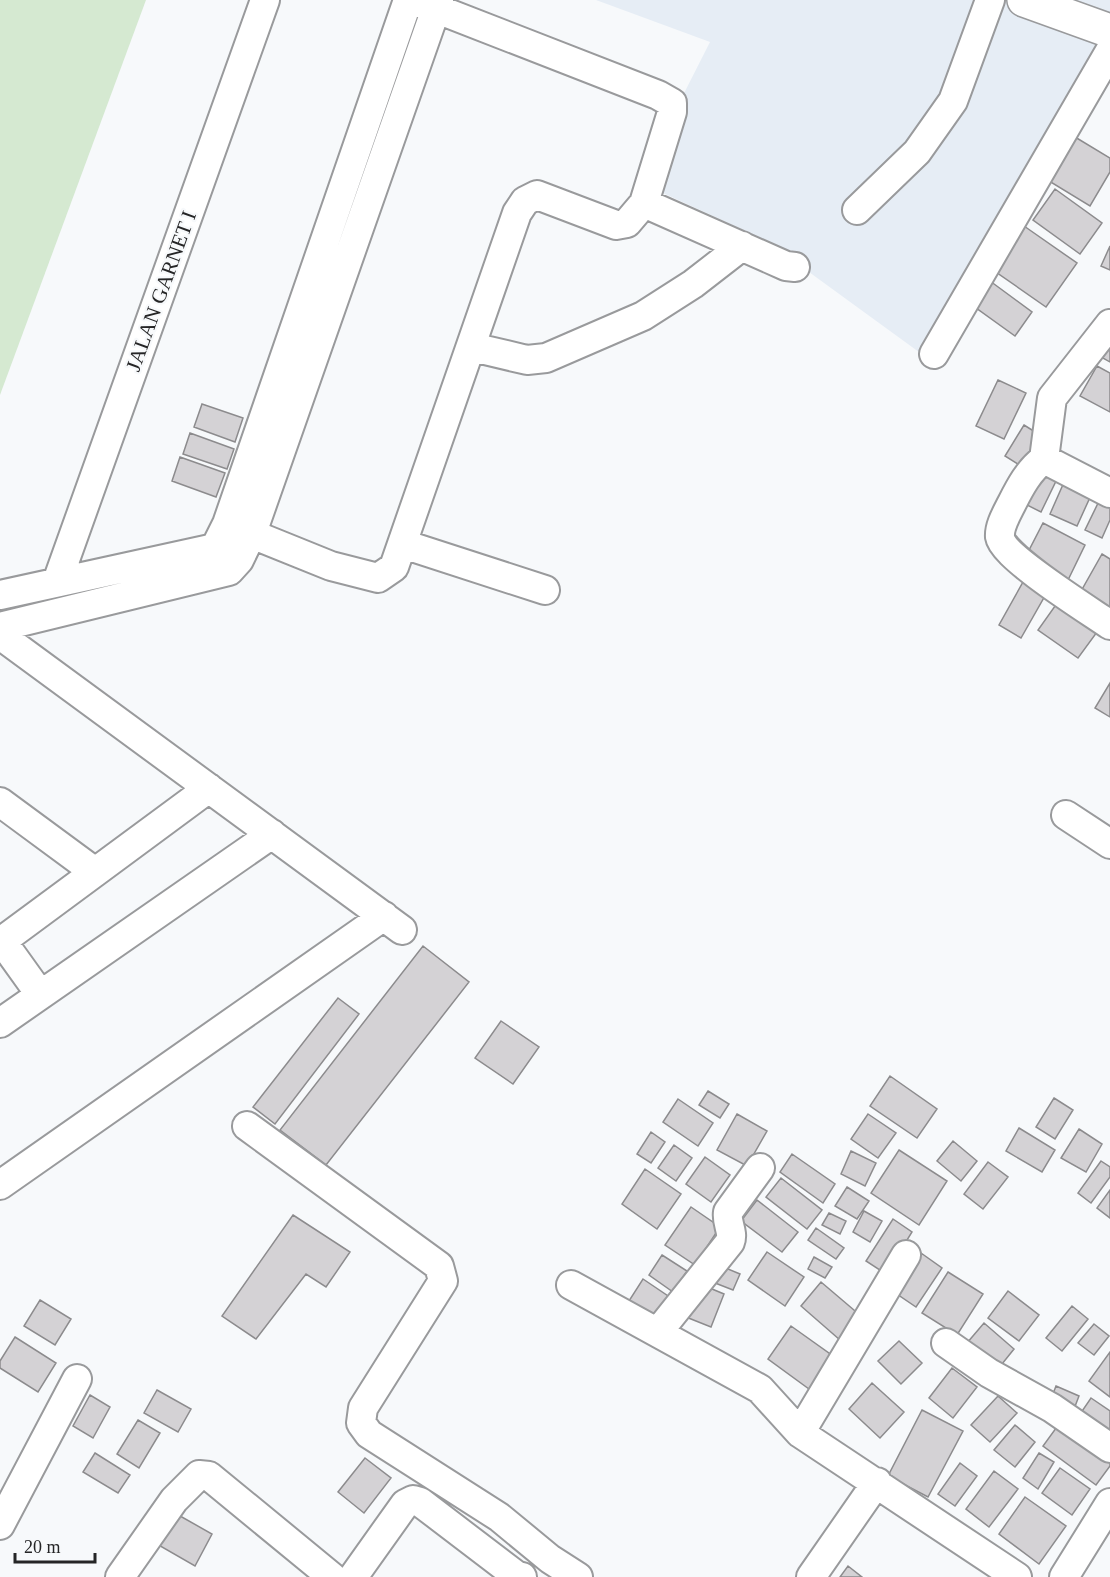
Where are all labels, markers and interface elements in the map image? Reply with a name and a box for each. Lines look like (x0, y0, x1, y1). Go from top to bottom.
street label: JALAN GARNET I (121, 208, 201, 374)
scale bar (15, 1526, 94, 1564)
text: 20 m (24, 1537, 61, 1557)

